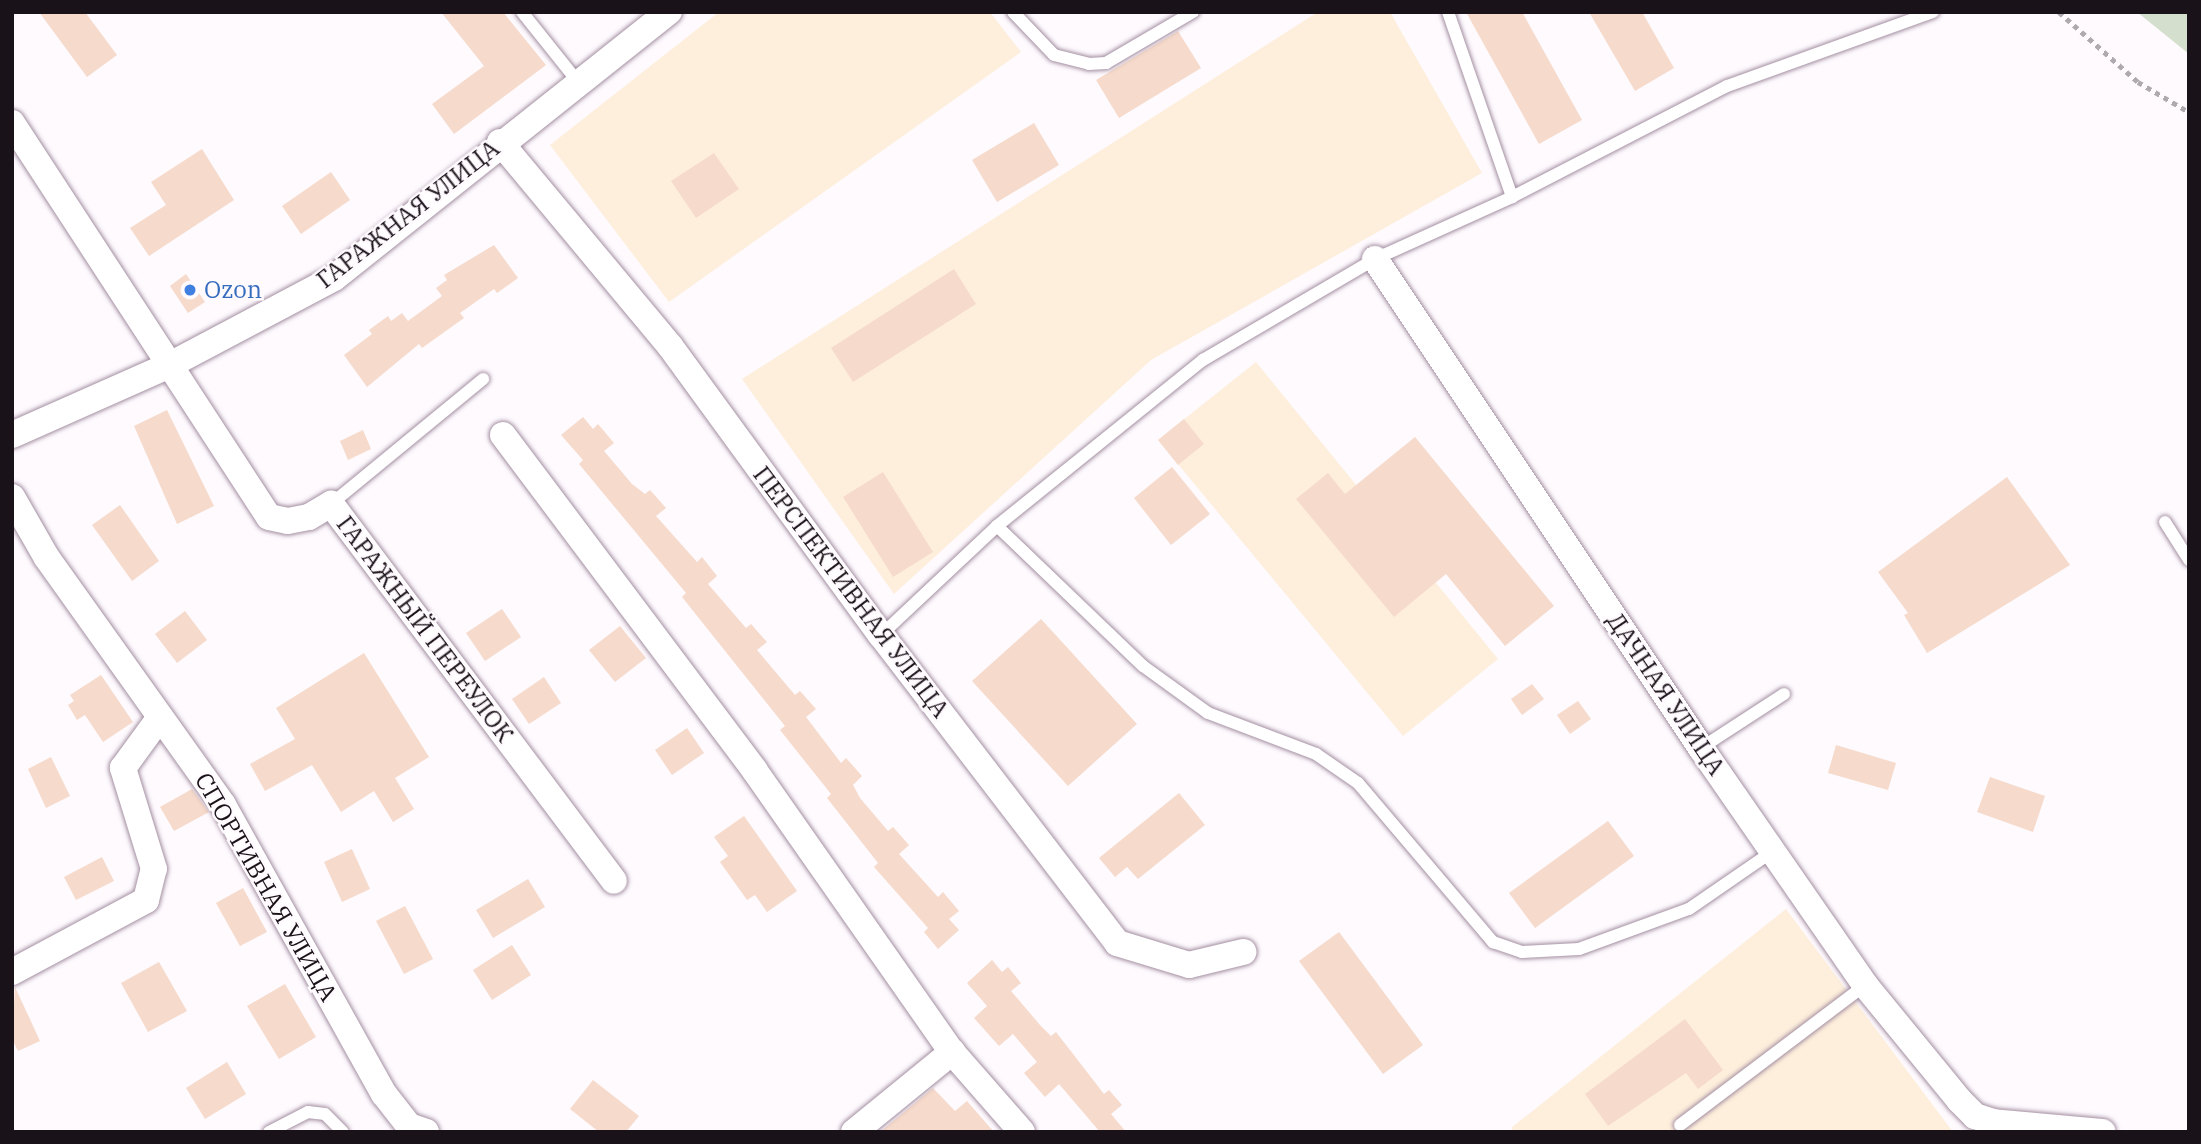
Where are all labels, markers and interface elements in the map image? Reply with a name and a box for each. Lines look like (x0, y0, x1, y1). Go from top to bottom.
street label: ГАРАЖНАЯ УЛИЦА (311, 134, 505, 294)
place label: Ozon (204, 276, 262, 304)
marker: Ozon (182, 282, 198, 298)
street label: ПЕРСПЕКТИВНАЯ УЛИЦА (747, 461, 955, 723)
street label: ГАРАЖНЫЙ ПЕРЕУЛОК (331, 510, 519, 748)
street label: ДАЧНАЯ УЛИЦА (1601, 607, 1731, 781)
street label: СПОРТИВНАЯ УЛИЦА (189, 768, 343, 1006)

